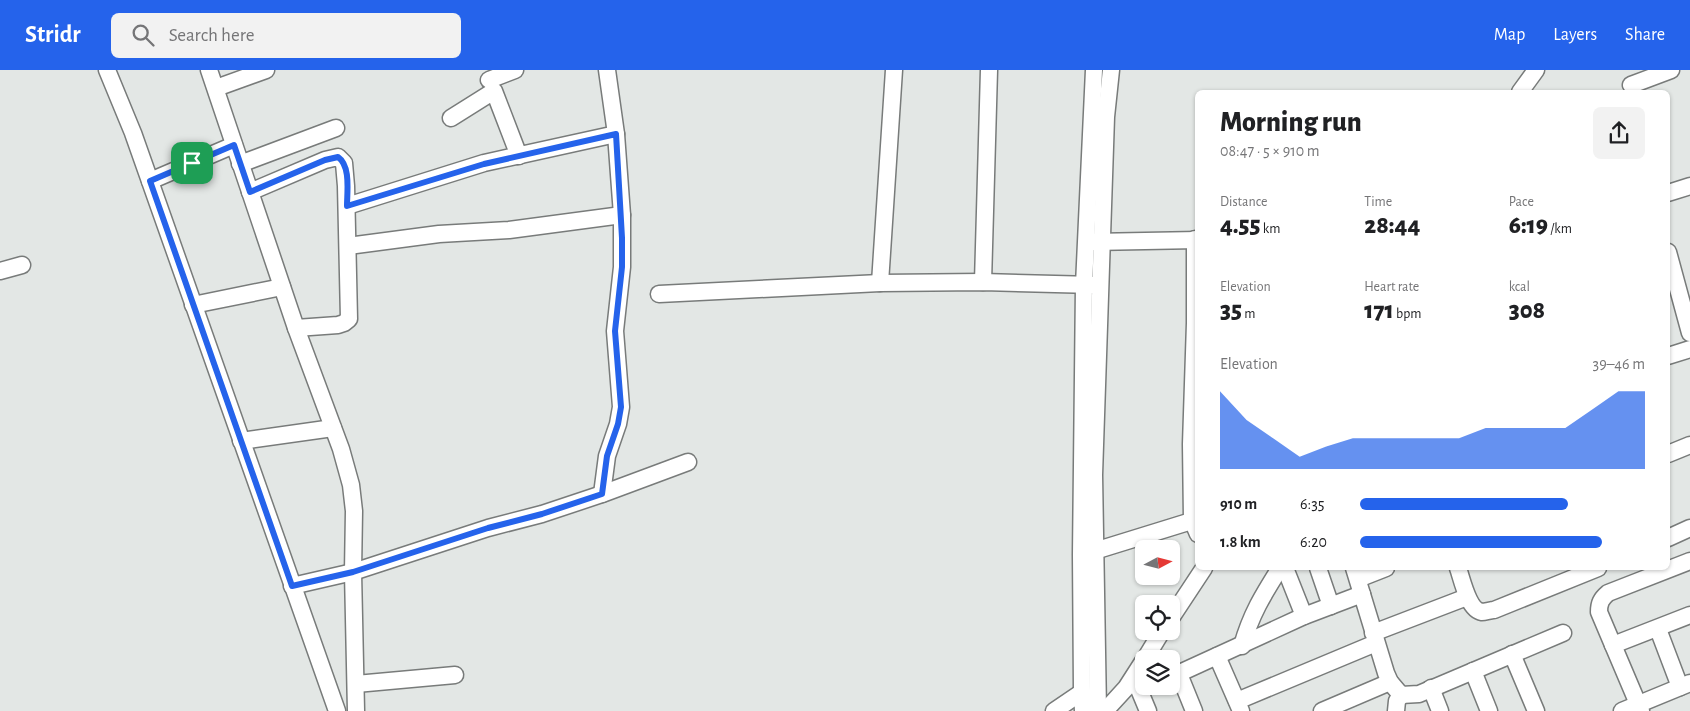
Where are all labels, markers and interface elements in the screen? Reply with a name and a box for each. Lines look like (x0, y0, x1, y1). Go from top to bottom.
search box (111, 13, 461, 58)
icon: search (129, 21, 157, 49)
text: Stridr (25, 23, 81, 47)
text: Search here (169, 26, 255, 45)
text: Map (1494, 26, 1525, 44)
text: Layers (1553, 26, 1597, 44)
text: Share (1625, 26, 1665, 44)
button: share (1593, 107, 1645, 159)
text: Morning run (1220, 109, 1362, 137)
pin (171, 142, 213, 184)
text: 08:47 · 5 × 910 m (1220, 143, 1320, 159)
icon: arrive (178, 149, 206, 177)
text: Distance (1220, 195, 1267, 209)
text: Time (1364, 195, 1392, 209)
text: Pace (1509, 195, 1534, 209)
text: 4.55 (1220, 213, 1260, 238)
text: 28:44 (1364, 213, 1420, 238)
text: 6:19 (1509, 213, 1548, 238)
text: km (1260, 222, 1280, 236)
text: /km (1548, 222, 1572, 236)
text: Elevation (1220, 280, 1271, 294)
text: Heart rate (1364, 280, 1419, 294)
text: kcal (1509, 280, 1530, 294)
text: 35 (1220, 298, 1242, 323)
text: 171 (1364, 298, 1394, 323)
text: 308 (1509, 298, 1545, 323)
text: m (1242, 307, 1255, 321)
text: bpm (1394, 307, 1421, 321)
text: Elevation (1220, 356, 1278, 372)
text: 39–46 m (1593, 356, 1645, 372)
text: 910 m (1220, 496, 1257, 512)
text: 6:35 (1300, 496, 1324, 512)
text: 1.8 km (1220, 534, 1261, 550)
text: 6:20 (1300, 534, 1327, 550)
north arrow (1135, 540, 1180, 585)
map controls (1135, 540, 1180, 695)
button: locate (1135, 595, 1180, 640)
button: layers (1135, 650, 1180, 695)

